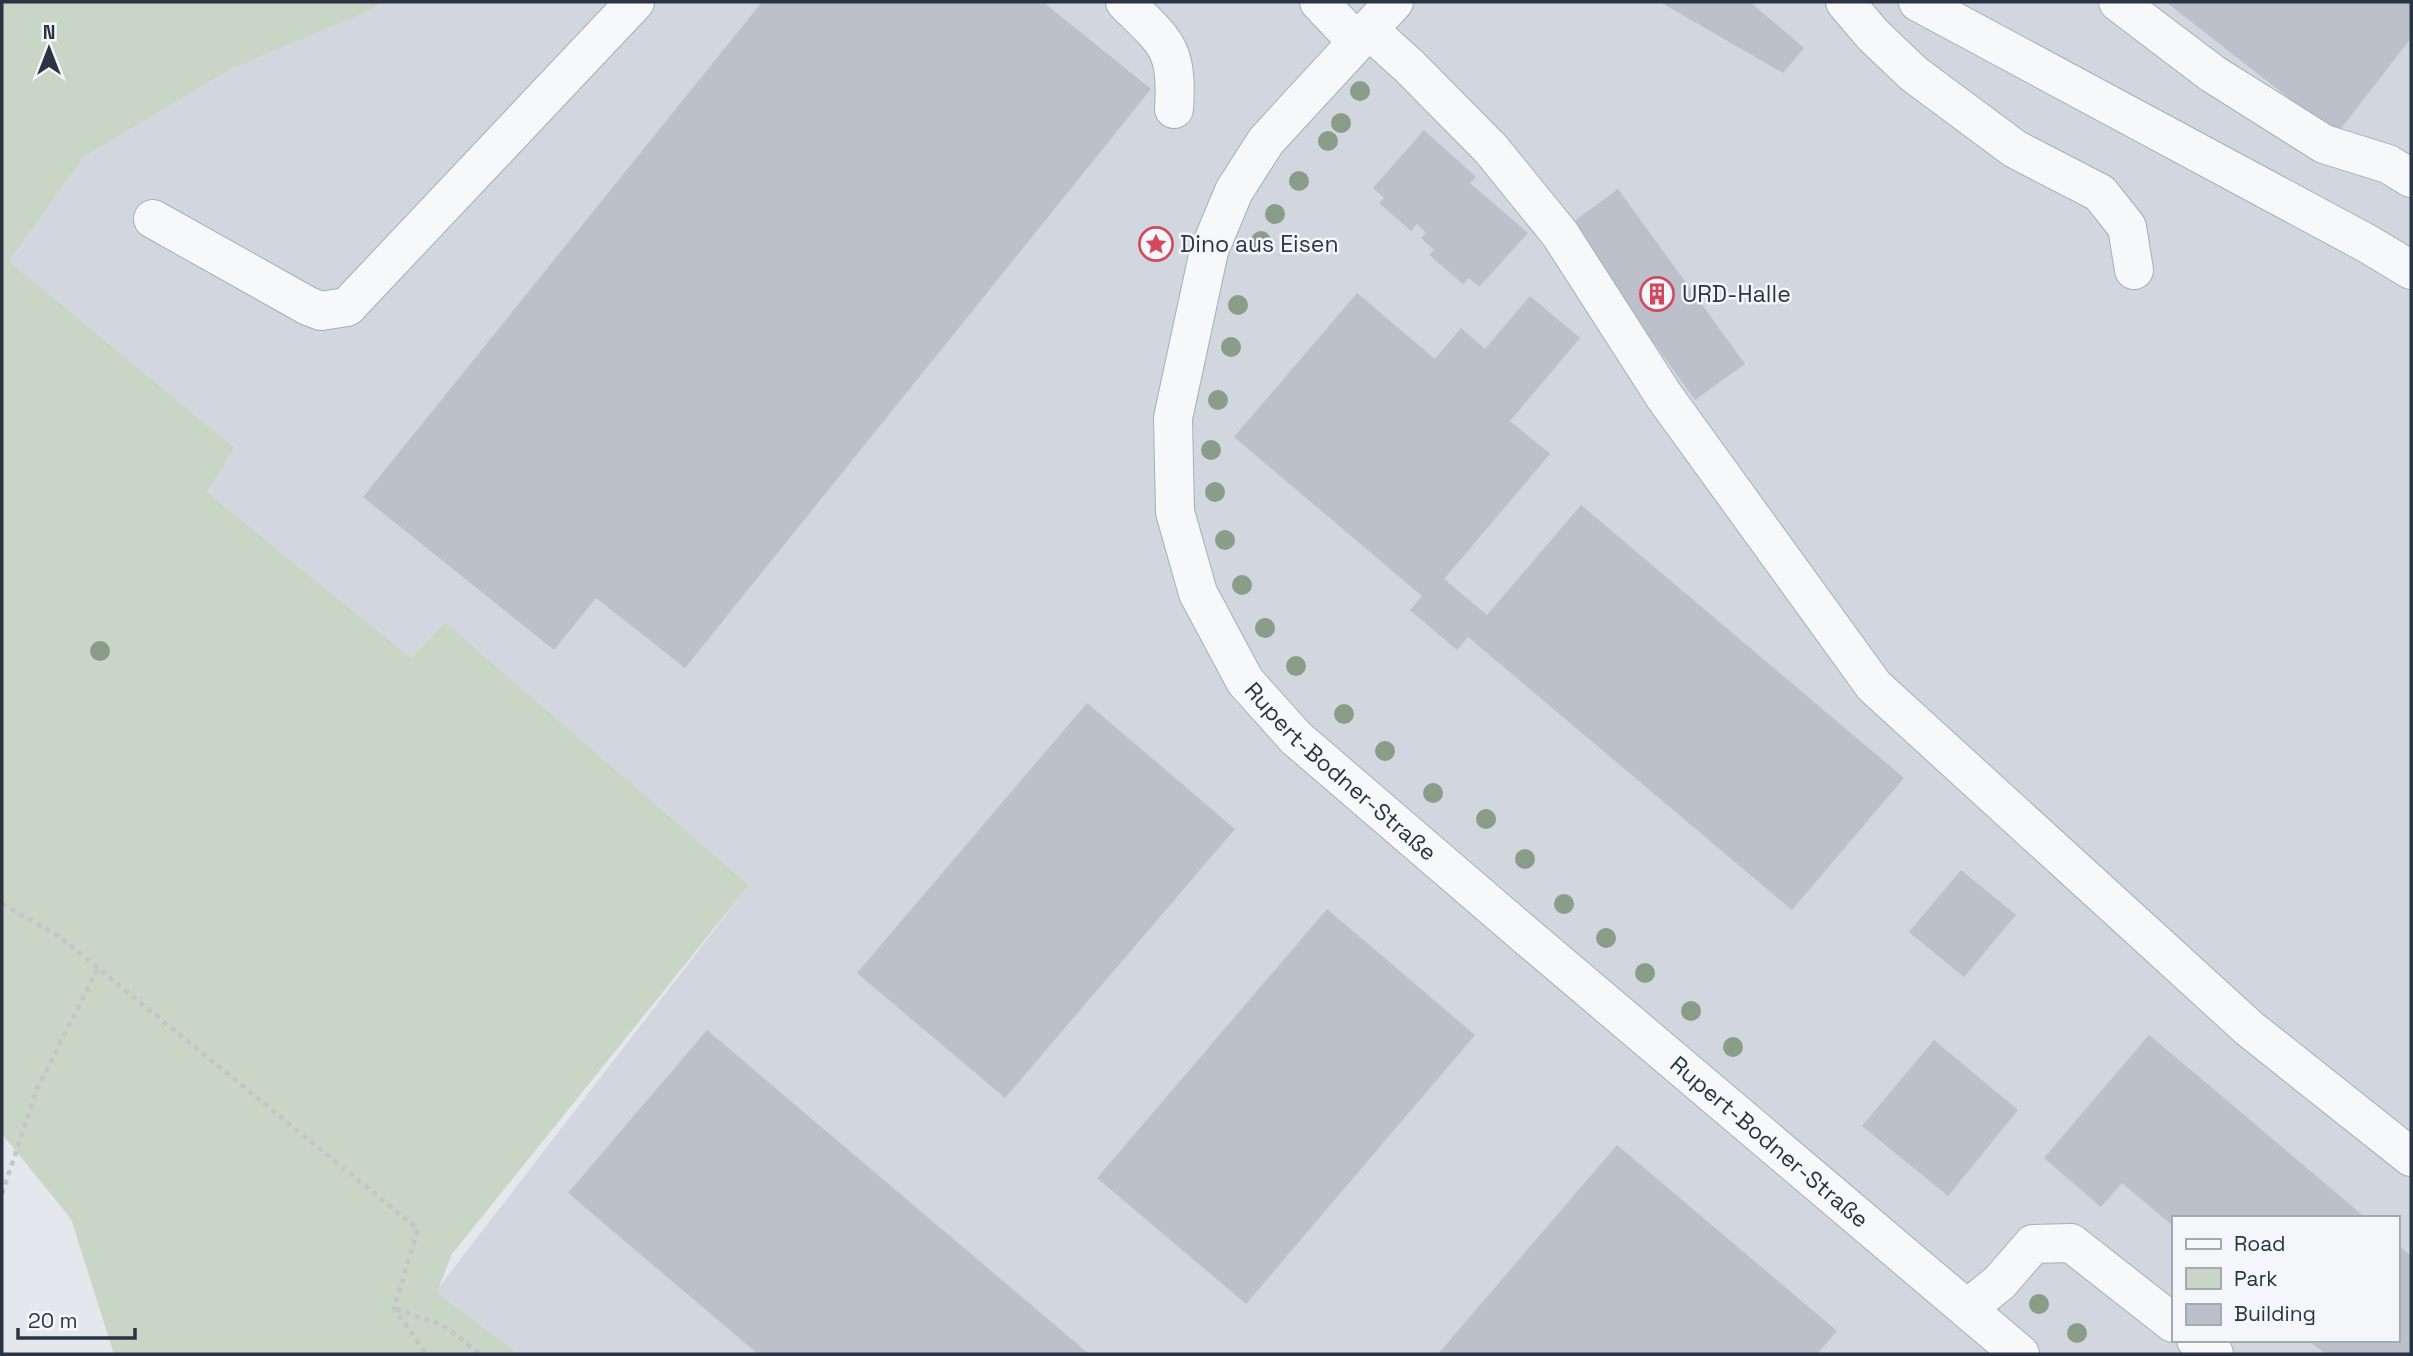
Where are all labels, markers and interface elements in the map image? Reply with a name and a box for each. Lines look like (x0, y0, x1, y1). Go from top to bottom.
north arrow (14, 14, 84, 84)
text: N (43, 20, 55, 45)
place icon: Dino aus Eisen (1137, 225, 1175, 263)
place label: Dino aus Eisen (1180, 229, 1339, 259)
building icon: URD-Halle (1638, 275, 1676, 313)
place label: URD-Halle (1682, 279, 1791, 309)
street label: Rupert-Bodner-Straße (1238, 676, 1443, 867)
street label: Rupert-Bodner-Straße (1664, 1049, 1875, 1235)
legend (2172, 1216, 2399, 1342)
text: Road (2234, 1230, 2286, 1257)
text: Park (2234, 1265, 2278, 1292)
scale bar (18, 1296, 135, 1340)
text: Building (2234, 1300, 2316, 1327)
text: 20 m (28, 1307, 78, 1334)

